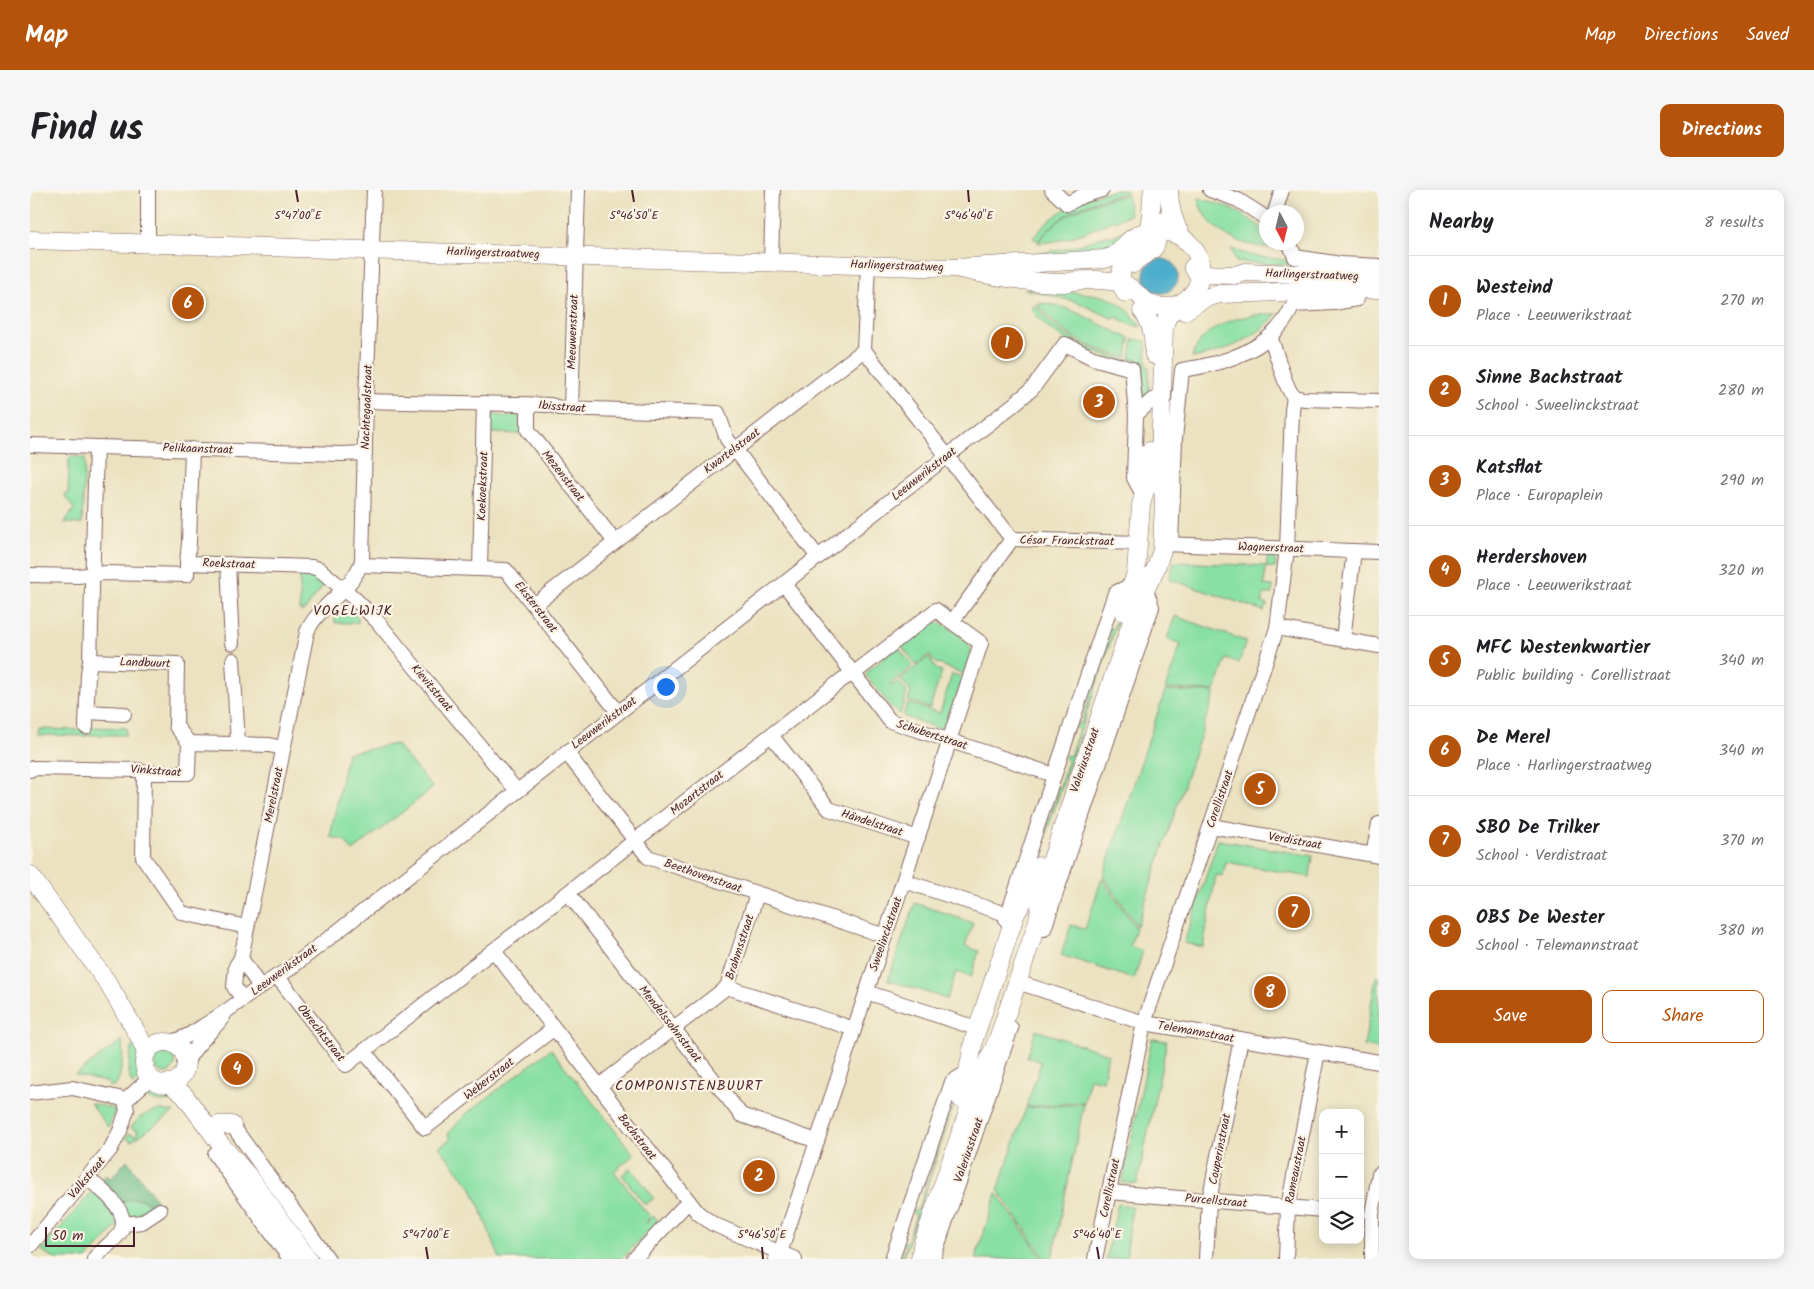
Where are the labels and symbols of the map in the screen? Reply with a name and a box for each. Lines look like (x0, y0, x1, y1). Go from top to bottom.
north arrow (1259, 205, 1304, 250)
text: 5°47'00"E (274, 206, 323, 225)
text: 5°46'50"E (610, 206, 659, 225)
text: 5°46'40"E (944, 206, 995, 225)
street label: Harlingerstraatweg (446, 242, 540, 264)
street label: Harlingerstraatweg (850, 255, 944, 277)
street label: Harlingerstraatweg (1265, 264, 1359, 286)
pin: 6 (172, 284, 204, 322)
street label: Meeuwenstraat (562, 294, 584, 370)
pin: 1 (991, 324, 1023, 362)
street label: Nachtegaalstraat (356, 364, 378, 450)
pin: 3 (1083, 383, 1115, 421)
street label: Ibisstraat (538, 396, 587, 418)
street label: Kwartelstraat (699, 423, 765, 479)
street label: Pelikaanstraat (162, 438, 234, 460)
street label: Leeuwerikstraat (887, 442, 961, 506)
street label: Mezenstraat (537, 446, 590, 506)
street label: Koekoekstraat (472, 451, 494, 521)
street label: César Franckstraat (1019, 531, 1115, 551)
street label: Wagnerstraat (1238, 537, 1305, 559)
street label: Roekstraat (202, 554, 256, 574)
street label: Eksterstraat (510, 577, 563, 637)
district label: VOGELWIJK (313, 600, 393, 622)
street label: Landbuurt (119, 653, 171, 673)
street label: Kievitstraat (406, 660, 458, 716)
your location (653, 674, 679, 700)
street label: Leeuwerikstraat (567, 692, 641, 754)
street label: Schubertstraat (894, 715, 970, 756)
street label: Valeriusstraat (1065, 725, 1105, 795)
street label: Vinkstraat (130, 760, 182, 782)
street label: Merelstraat (259, 765, 289, 825)
street label: Mozartstraat (666, 766, 728, 820)
street label: Corellistraat (1201, 767, 1239, 831)
pin: 5 (1244, 770, 1276, 808)
street label: Händelstraat (839, 804, 906, 842)
street label: Verdistraat (1267, 827, 1324, 855)
street label: Beethovenstraat (661, 854, 745, 898)
pin: 7 (1278, 893, 1310, 931)
street label: Sweelinckstraat (864, 894, 908, 974)
street label: Brahmsstraat (720, 911, 760, 982)
street label: Leeuwerikstraat (247, 939, 322, 1001)
pin: 8 (1254, 973, 1286, 1011)
street label: Mendelssohnstraat (634, 981, 707, 1067)
street label: Obrechtstraat (292, 1000, 350, 1066)
street label: Telemannstraat (1156, 1016, 1236, 1048)
pin: 4 (221, 1050, 253, 1088)
street label: Weberstraat (459, 1053, 519, 1105)
district label: COMPONISTENBUURT (615, 1075, 763, 1097)
street label: Bachstraat (613, 1110, 662, 1165)
street label: Couperinstraat (1204, 1111, 1236, 1186)
street label: Valeriusstraat (949, 1115, 989, 1185)
street label: Rameaustraat (1280, 1134, 1312, 1205)
street label: Valkstraat (64, 1152, 111, 1203)
street label: Corellistraat (1094, 1156, 1126, 1220)
pin: 2 (743, 1157, 775, 1195)
street label: Purcellstraat (1184, 1189, 1248, 1213)
scale bar (45, 1224, 135, 1247)
text: 5°47'00"E (402, 1225, 451, 1244)
text: 5°46'50"E (738, 1225, 787, 1244)
text: 5°46'40"E (1072, 1225, 1123, 1244)

